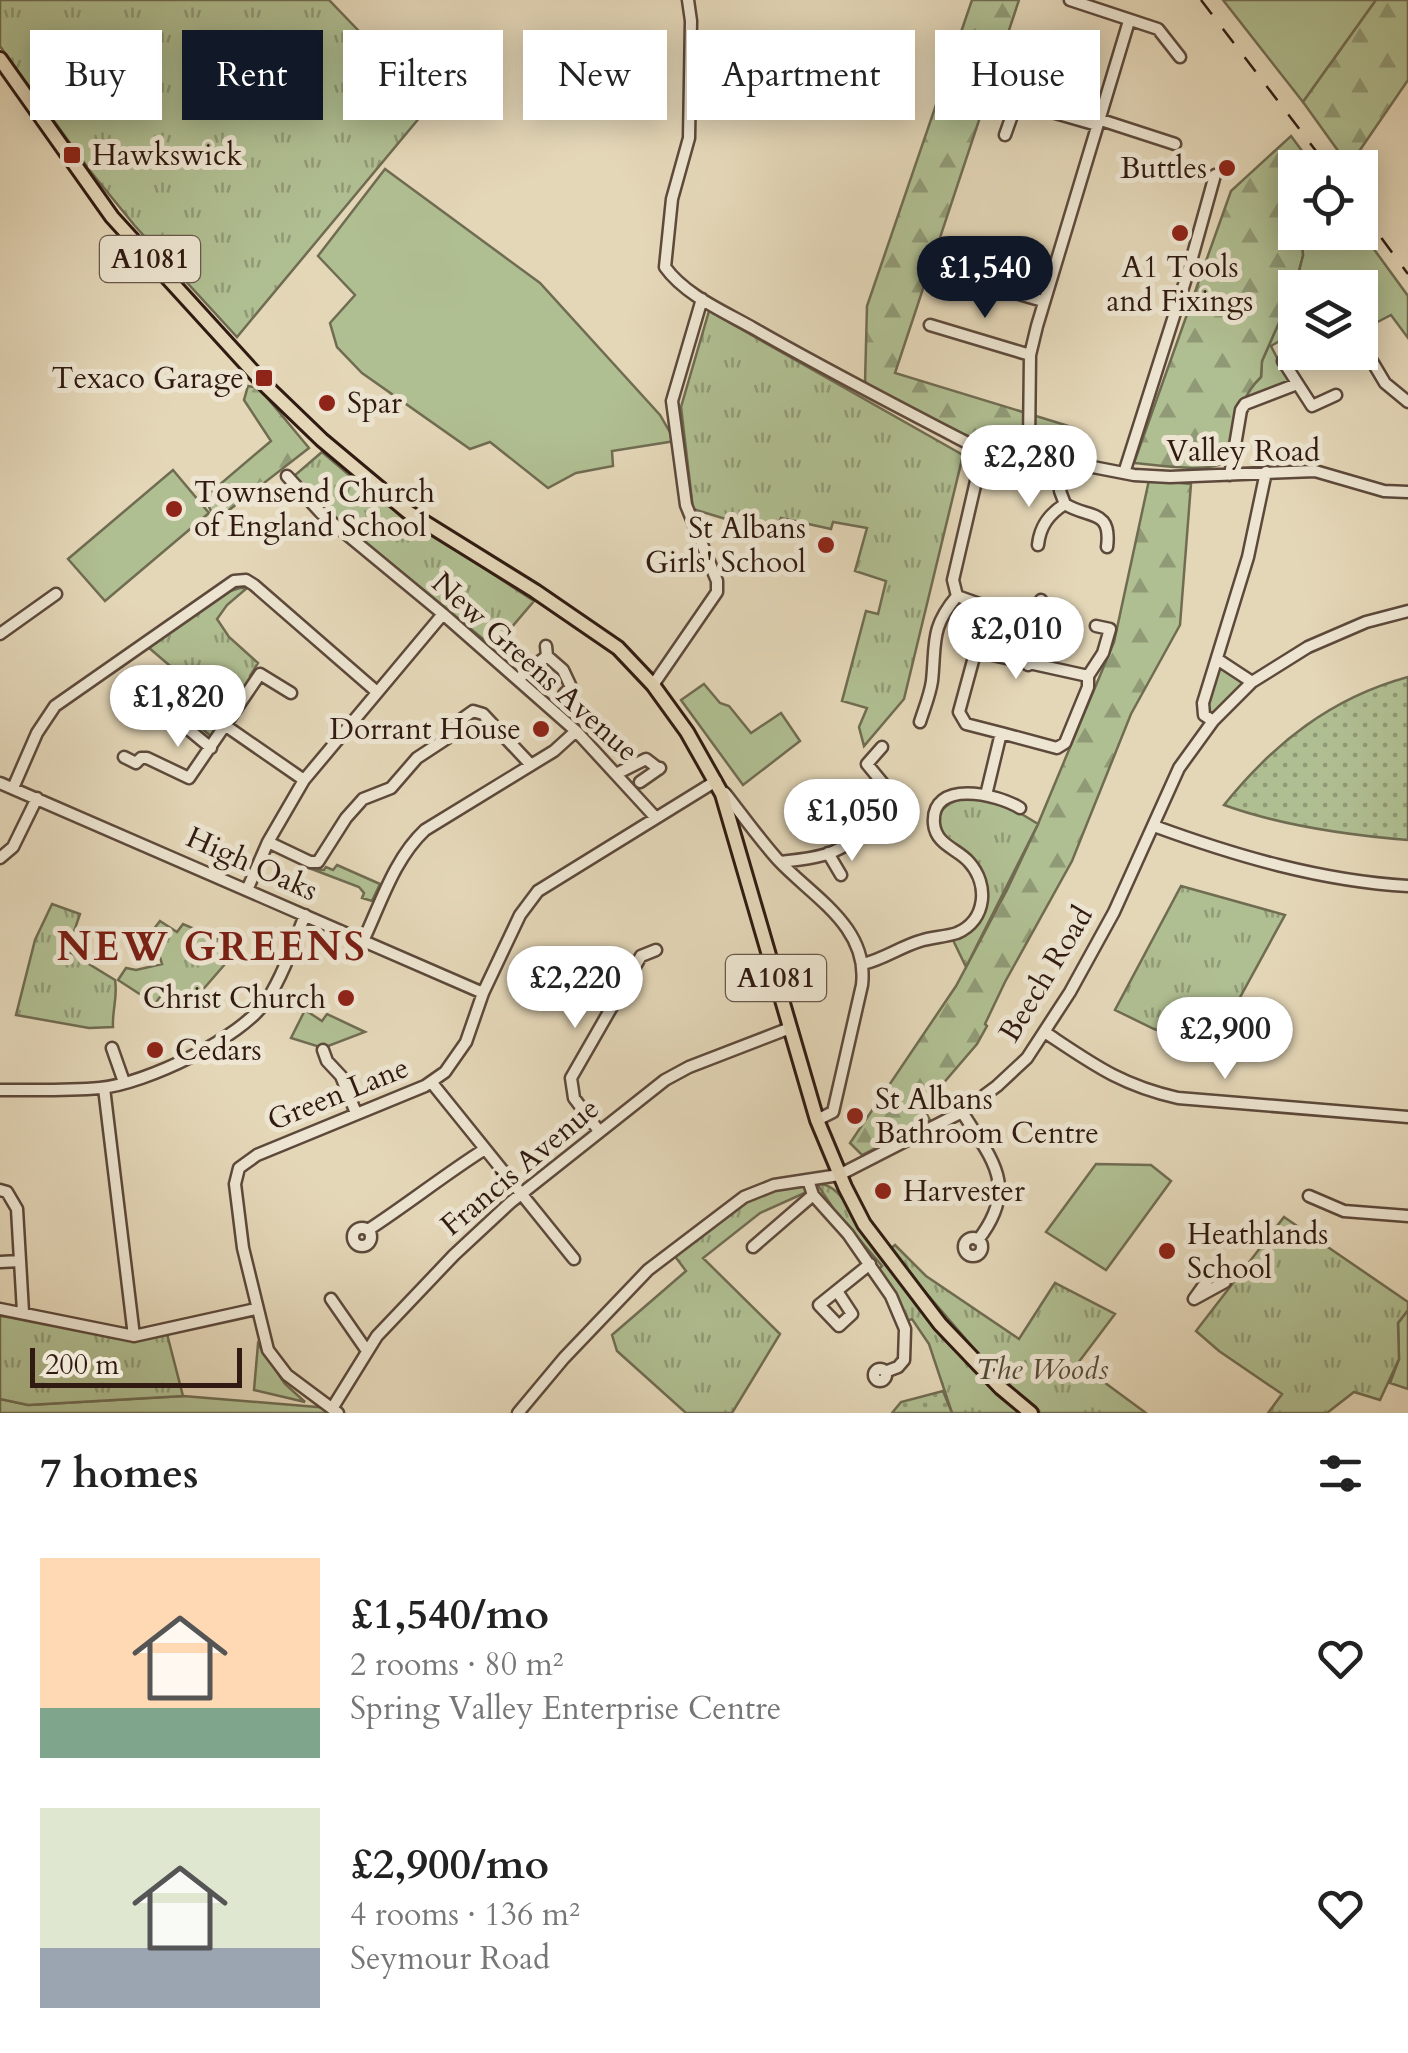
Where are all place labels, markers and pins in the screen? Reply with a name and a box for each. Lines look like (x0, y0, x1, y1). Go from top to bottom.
place label: Hawkswick (92, 135, 242, 176)
marker: Hawkswick (61, 144, 83, 166)
place label: Buttles (1120, 148, 1207, 189)
marker: Buttles (1216, 157, 1238, 179)
marker: A1 Tools and Fixings (1169, 222, 1191, 244)
pin: £1,540 (904, 236, 1066, 321)
place label: A1 Tools and Fixings (1107, 247, 1253, 322)
place label: Texaco Garage (52, 358, 244, 399)
marker: Texaco Garage (253, 367, 275, 389)
place label: Spar (347, 383, 402, 424)
marker: Spar (316, 392, 338, 414)
pin: £2,280 (948, 425, 1110, 510)
place label: Townsend Church of England School (194, 472, 436, 547)
marker: Townsend Church of England School (163, 498, 185, 520)
place label: St Albans Girls' School (645, 508, 806, 583)
marker: St Albans Girls' School (815, 534, 837, 556)
pin: £2,010 (935, 597, 1097, 682)
pin: £1,820 (97, 665, 259, 750)
place label: Dorrant House (330, 709, 521, 750)
marker: Dorrant House (530, 718, 552, 740)
pin: £1,050 (771, 779, 933, 864)
pin: £2,220 (494, 946, 656, 1031)
place label: Christ Church (143, 978, 327, 1019)
marker: Christ Church (335, 987, 357, 1009)
pin: £2,900 (1144, 997, 1306, 1082)
place label: Cedars (175, 1030, 261, 1071)
marker: Cedars (144, 1039, 166, 1061)
place label: St Albans Bathroom Centre (875, 1079, 1099, 1154)
marker: St Albans Bathroom Centre (844, 1105, 866, 1127)
place label: Harvester (903, 1171, 1025, 1212)
marker: Harvester (872, 1180, 894, 1202)
place label: Heathlands School (1187, 1214, 1328, 1289)
marker: Heathlands School (1156, 1240, 1178, 1262)

